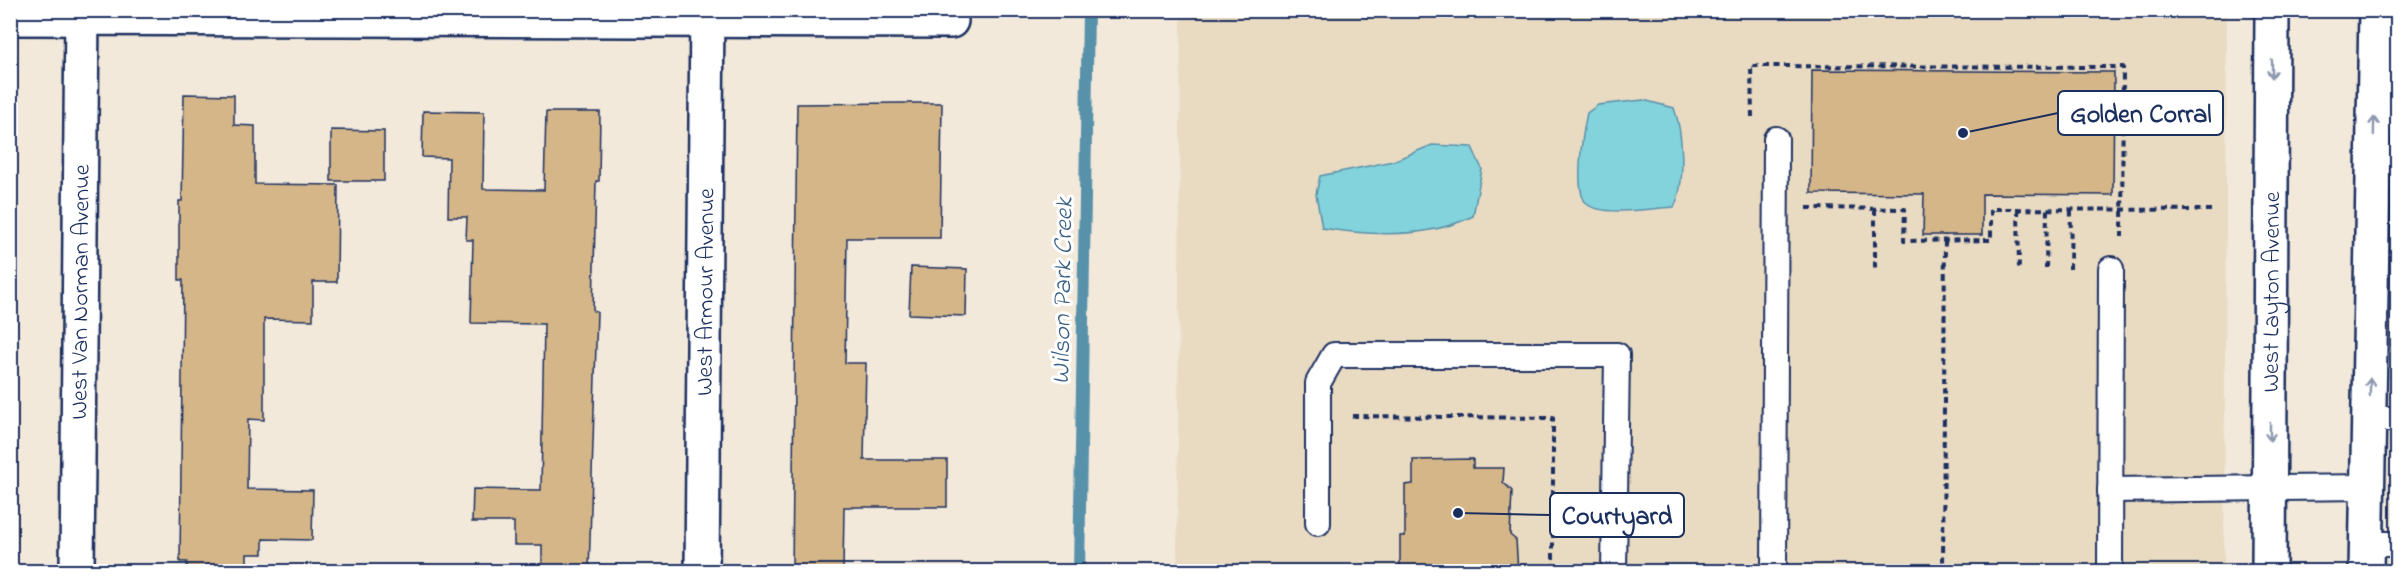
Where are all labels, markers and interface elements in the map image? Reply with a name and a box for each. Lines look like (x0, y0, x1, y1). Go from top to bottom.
one-way arrow (2266, 58, 2278, 78)
callout: Golden Corral (2058, 91, 2223, 135)
text: Golden Corral (2070, 97, 2212, 135)
one-way arrow (2368, 117, 2379, 137)
street label: West Van Norman Avenue (63, 164, 101, 420)
street label: West Armour Avenue (689, 188, 725, 396)
street label: West Layton Avenue (2255, 191, 2291, 393)
water label: Wilson Park Creek (1043, 196, 1085, 385)
one-way arrow (2364, 378, 2376, 398)
one-way arrow (2264, 421, 2276, 441)
callout: Courtyard (1550, 493, 1684, 537)
text: Courtyard (1562, 499, 1673, 537)

